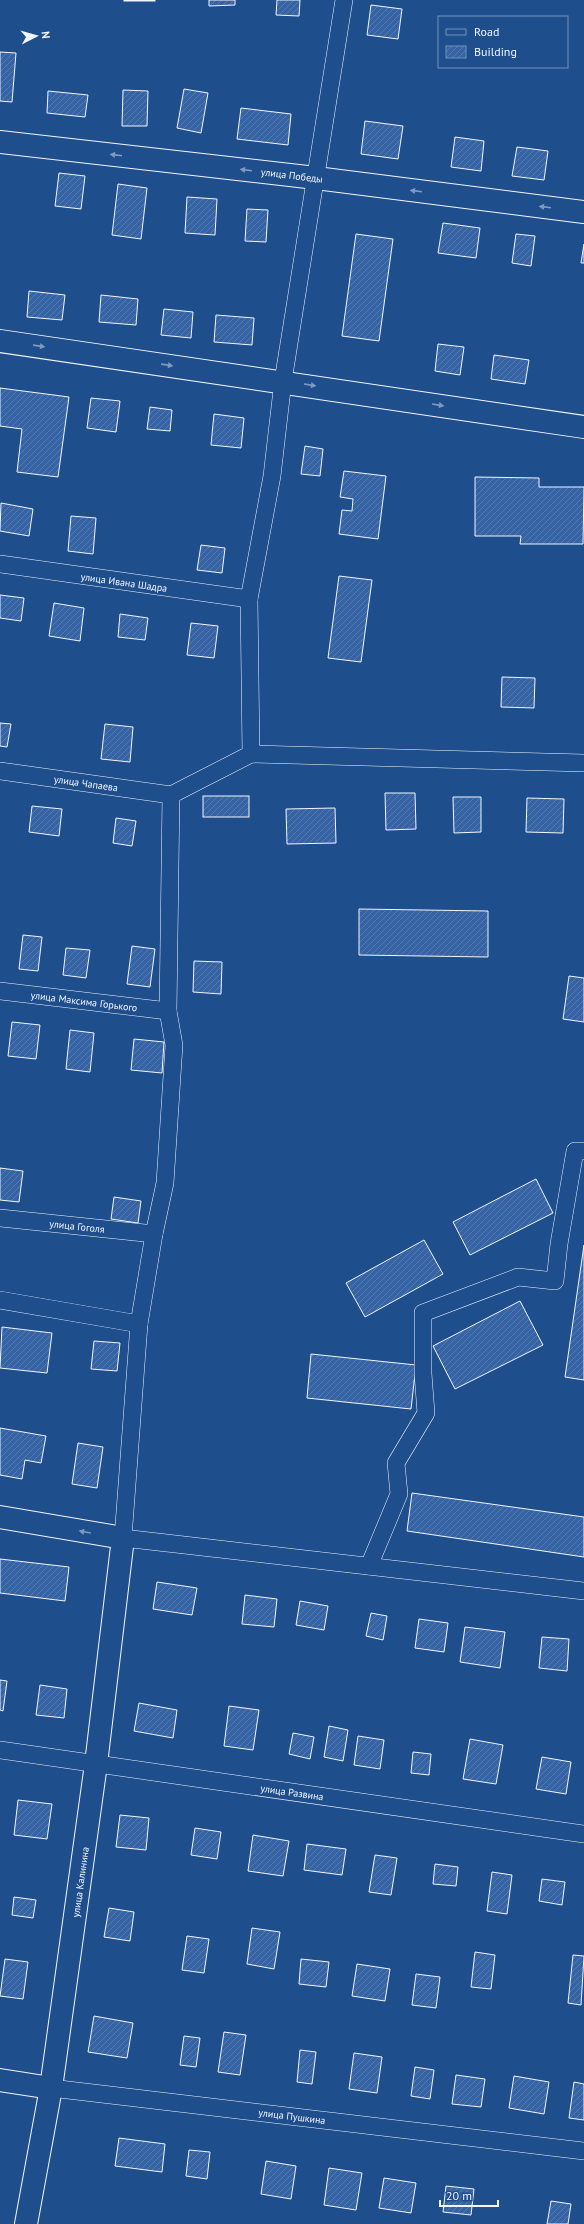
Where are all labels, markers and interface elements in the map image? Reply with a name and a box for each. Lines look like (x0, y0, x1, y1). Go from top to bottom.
north arrow (16, 16, 56, 56)
legend (438, 16, 568, 68)
text: Road (474, 24, 499, 39)
text: N (39, 31, 53, 39)
text: Building (474, 44, 517, 59)
one-way arrow (110, 152, 123, 158)
street label: улица Победы (260, 165, 324, 186)
one-way arrow (240, 167, 252, 173)
one-way arrow (410, 188, 422, 194)
one-way arrow (539, 204, 551, 210)
one-way arrow (33, 343, 45, 349)
one-way arrow (161, 362, 173, 368)
one-way arrow (304, 382, 316, 388)
one-way arrow (432, 402, 444, 408)
street label: улица Ивана Шадра (80, 570, 168, 595)
street label: улица Чапаева (53, 773, 119, 794)
street label: улица Максима Горького (30, 989, 138, 1014)
street label: улица Гоголя (49, 1217, 105, 1236)
one-way arrow (79, 1528, 91, 1534)
street label: улица Развина (260, 1782, 324, 1803)
street label: улица Калинина (69, 1846, 92, 1918)
street label: улица Пушкина (258, 2106, 326, 2127)
scale bar (440, 2182, 498, 2208)
text: 20 m (446, 2188, 472, 2203)

